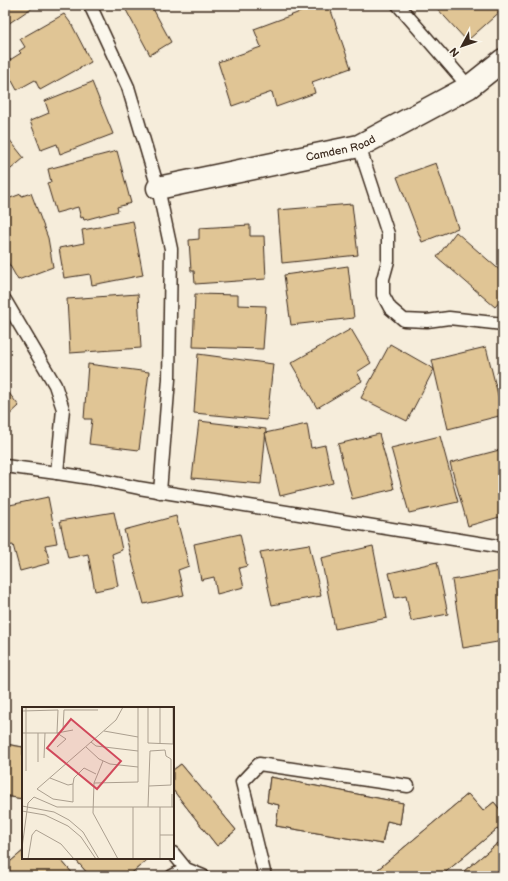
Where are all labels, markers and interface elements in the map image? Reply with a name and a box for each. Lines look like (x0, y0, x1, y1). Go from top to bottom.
north arrow (442, 26, 482, 66)
text: N (447, 45, 462, 59)
street label: Camden Road (305, 132, 378, 163)
inset map (22, 707, 174, 859)

